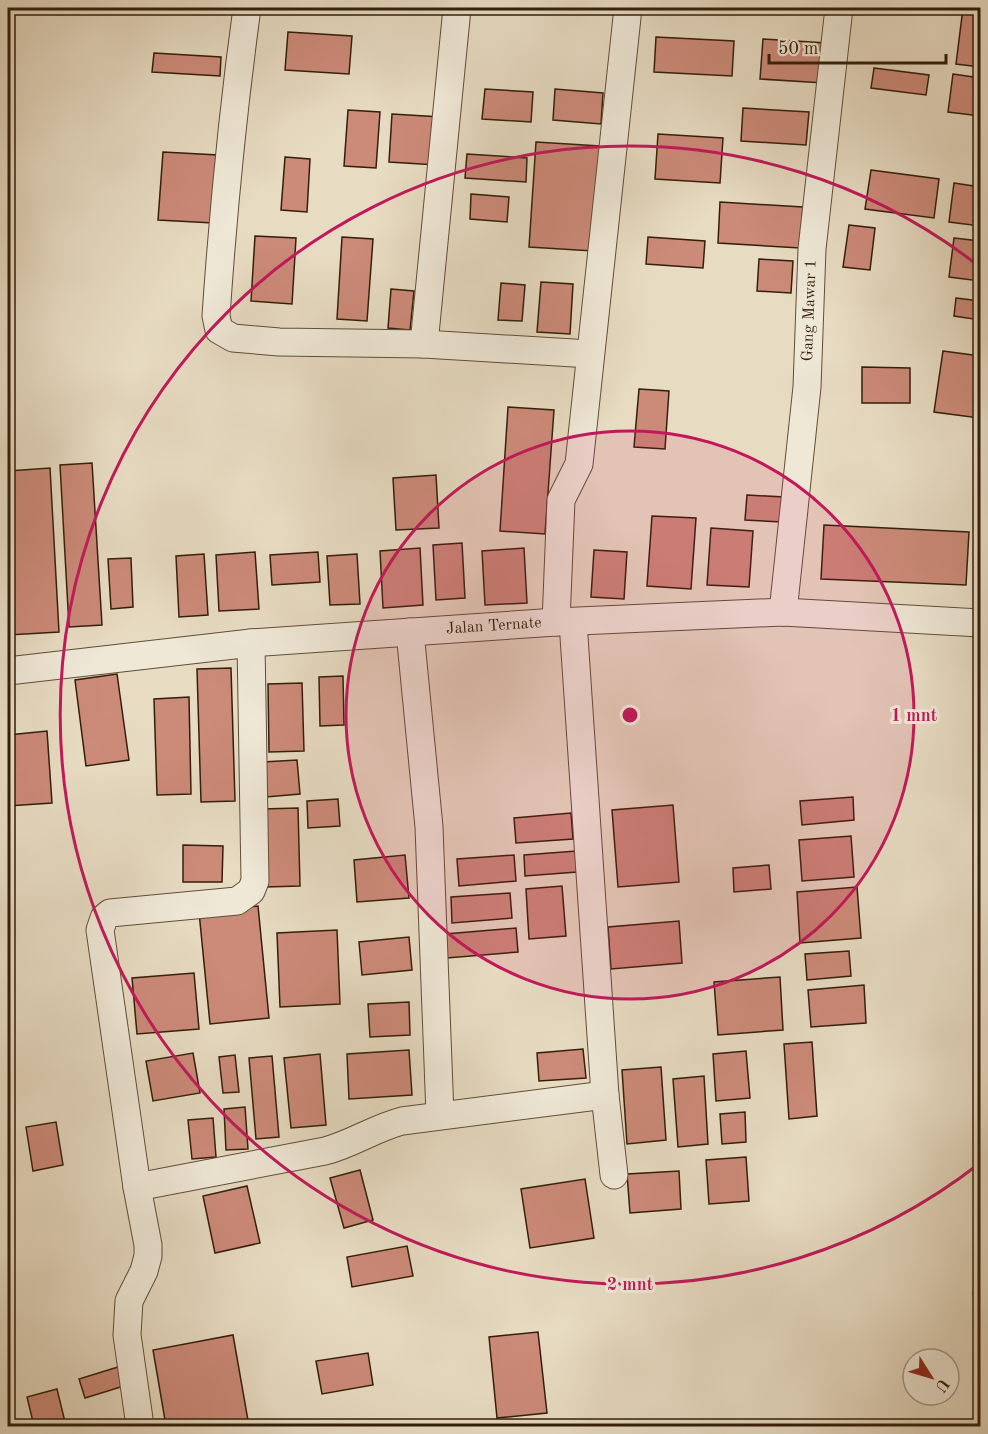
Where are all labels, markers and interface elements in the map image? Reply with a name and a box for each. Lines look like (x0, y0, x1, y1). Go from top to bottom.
scale bar (769, 27, 946, 65)
text: 50 m (778, 40, 818, 58)
street label: Gang Mawar 1 (800, 259, 820, 362)
street label: Jalan Ternate (446, 615, 542, 638)
centre of rings (620, 705, 640, 725)
text: 1 mnt (891, 707, 938, 725)
text: 2 mnt (607, 1276, 654, 1294)
north arrow (901, 1347, 961, 1407)
text: U (931, 1375, 952, 1395)

